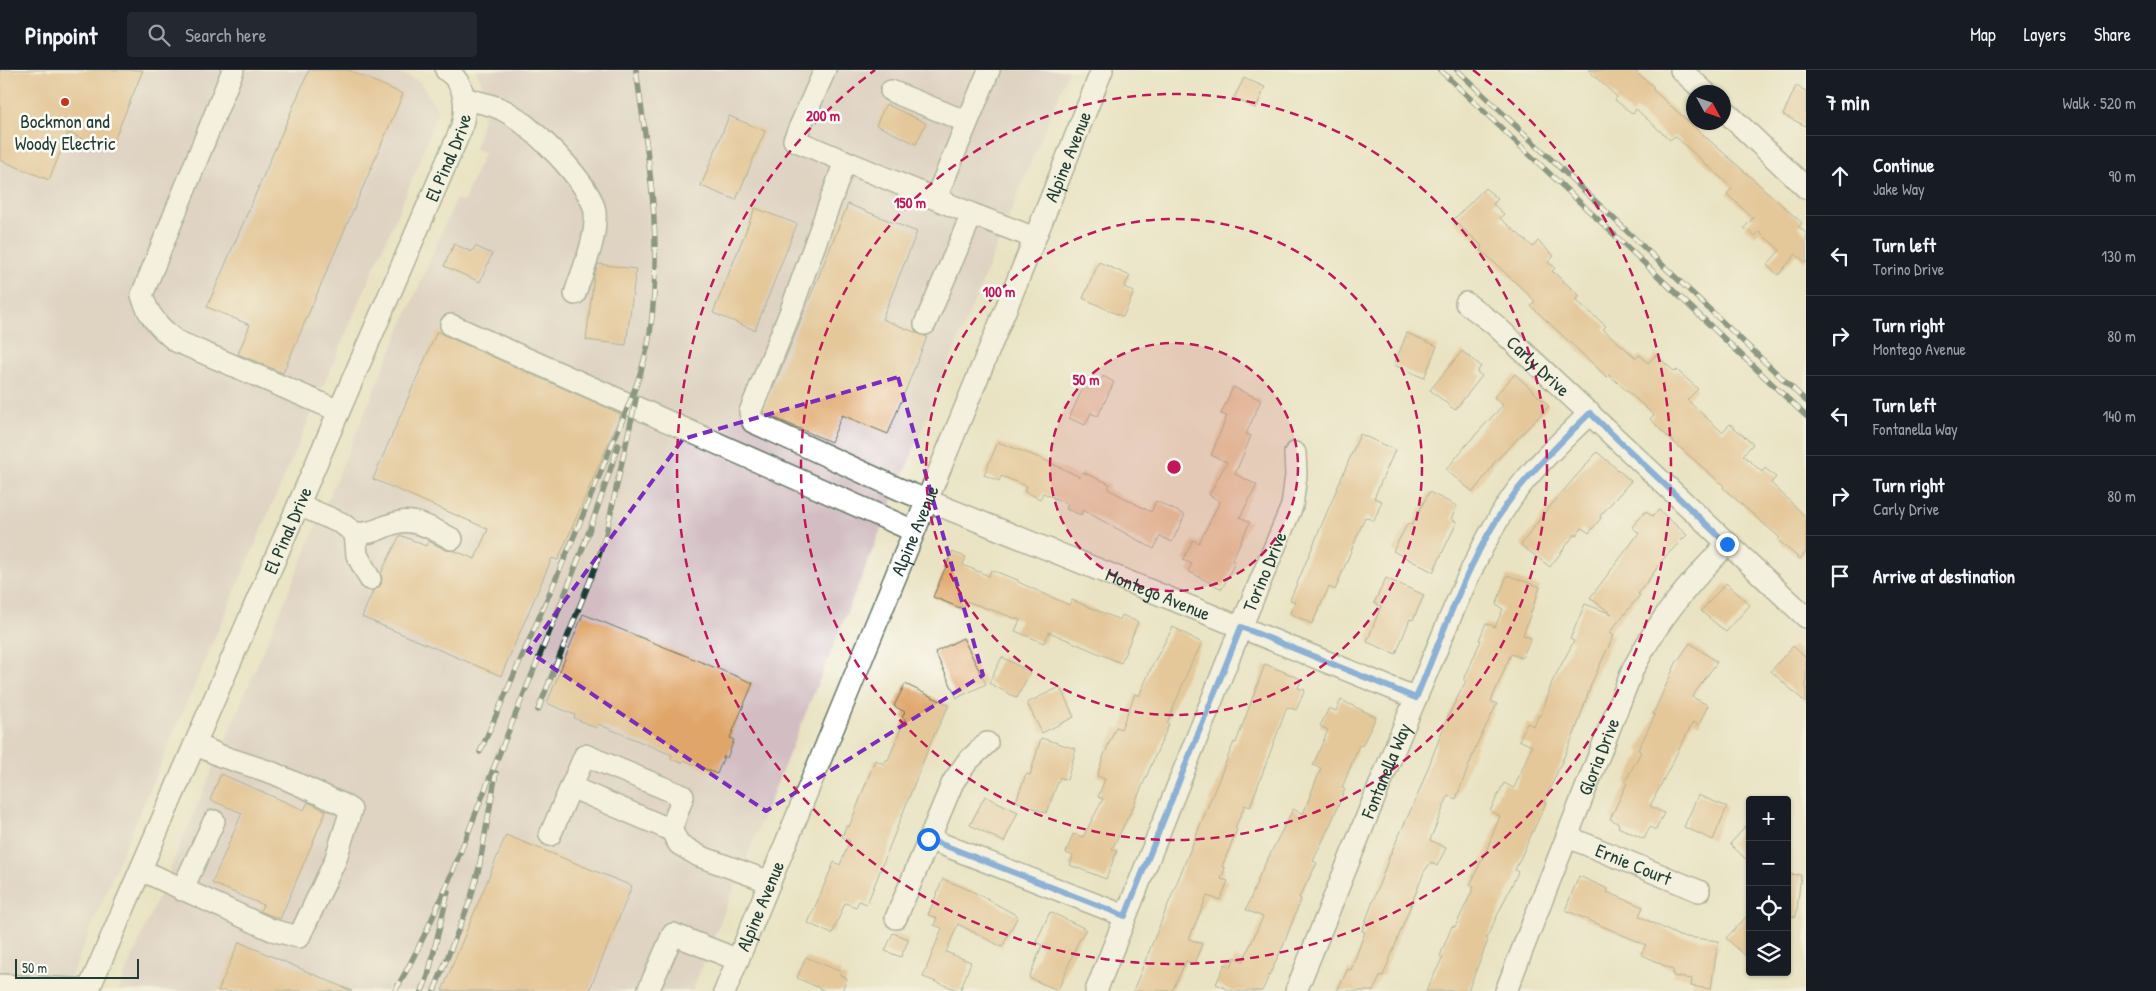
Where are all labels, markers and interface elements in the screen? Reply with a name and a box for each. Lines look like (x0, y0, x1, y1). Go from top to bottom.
search box (127, 12, 477, 57)
text: Pinpoint (25, 19, 97, 51)
icon: search (145, 21, 173, 49)
text: Search here (185, 22, 266, 48)
text: Map (1970, 22, 1996, 47)
text: Layers (2024, 22, 2066, 47)
text: Share (2094, 22, 2131, 47)
north arrow (1686, 85, 1731, 130)
text: 7 min (1826, 88, 1870, 117)
text: Walk · 520 m (2062, 92, 2136, 114)
marker: Bockmon and Woody Electric (59, 96, 71, 108)
text: 200 m (806, 105, 840, 126)
street label: Alpine Avenue (1038, 107, 1097, 206)
place label: Bockmon and Woody Electric (15, 108, 116, 156)
street label: El Pinal Drive (418, 112, 477, 205)
text: Continue (1873, 152, 1934, 178)
icon: ahead (1826, 162, 1854, 190)
text: 90 m (2108, 165, 2136, 187)
text: Jake Way (1873, 178, 1925, 200)
text: 150 m (894, 192, 926, 213)
text: Turn left (1873, 232, 1936, 258)
icon: left (1826, 242, 1854, 270)
text: 130 m (2101, 245, 2136, 267)
text: Torino Drive (1873, 258, 1944, 280)
text: 100 m (983, 281, 1015, 302)
text: Turn right (1873, 312, 1944, 338)
icon: right (1826, 322, 1854, 350)
text: 80 m (2107, 325, 2136, 347)
street label: Carly Drive (1501, 329, 1576, 402)
text: Montego Avenue (1873, 338, 1966, 360)
text: 50 m (1073, 369, 1099, 390)
text: Turn left (1873, 392, 1936, 418)
icon: left (1826, 402, 1854, 430)
text: 140 m (2102, 405, 2136, 427)
text: Fontanella Way (1873, 418, 1958, 440)
centre of rings (1165, 458, 1183, 476)
text: Turn right (1873, 472, 1944, 498)
street label: Alpine Avenue (884, 481, 945, 580)
street label: El Pinal Drive (257, 482, 318, 578)
icon: right (1826, 482, 1854, 510)
text: 80 m (2107, 485, 2136, 507)
text: Carly Drive (1873, 498, 1939, 520)
street label: Torino Drive (1236, 527, 1293, 616)
route end (1716, 533, 1739, 556)
street label: Montego Avenue (1102, 561, 1215, 627)
icon: arrive (1826, 562, 1854, 590)
text: Arrive at destination (1873, 563, 2015, 589)
street label: Gloria Drive (1571, 714, 1626, 799)
street label: Fontanella Way (1354, 719, 1417, 823)
map controls (1746, 796, 1791, 976)
button: + (1746, 796, 1791, 841)
route start (917, 828, 940, 851)
street label: Ernie Court (1592, 837, 1676, 892)
button: − (1746, 841, 1791, 886)
street label: Alpine Avenue (730, 856, 790, 955)
button: locate (1746, 886, 1791, 931)
button: layers (1746, 931, 1791, 976)
scale bar (15, 956, 139, 979)
text: 50 m (22, 958, 47, 977)

